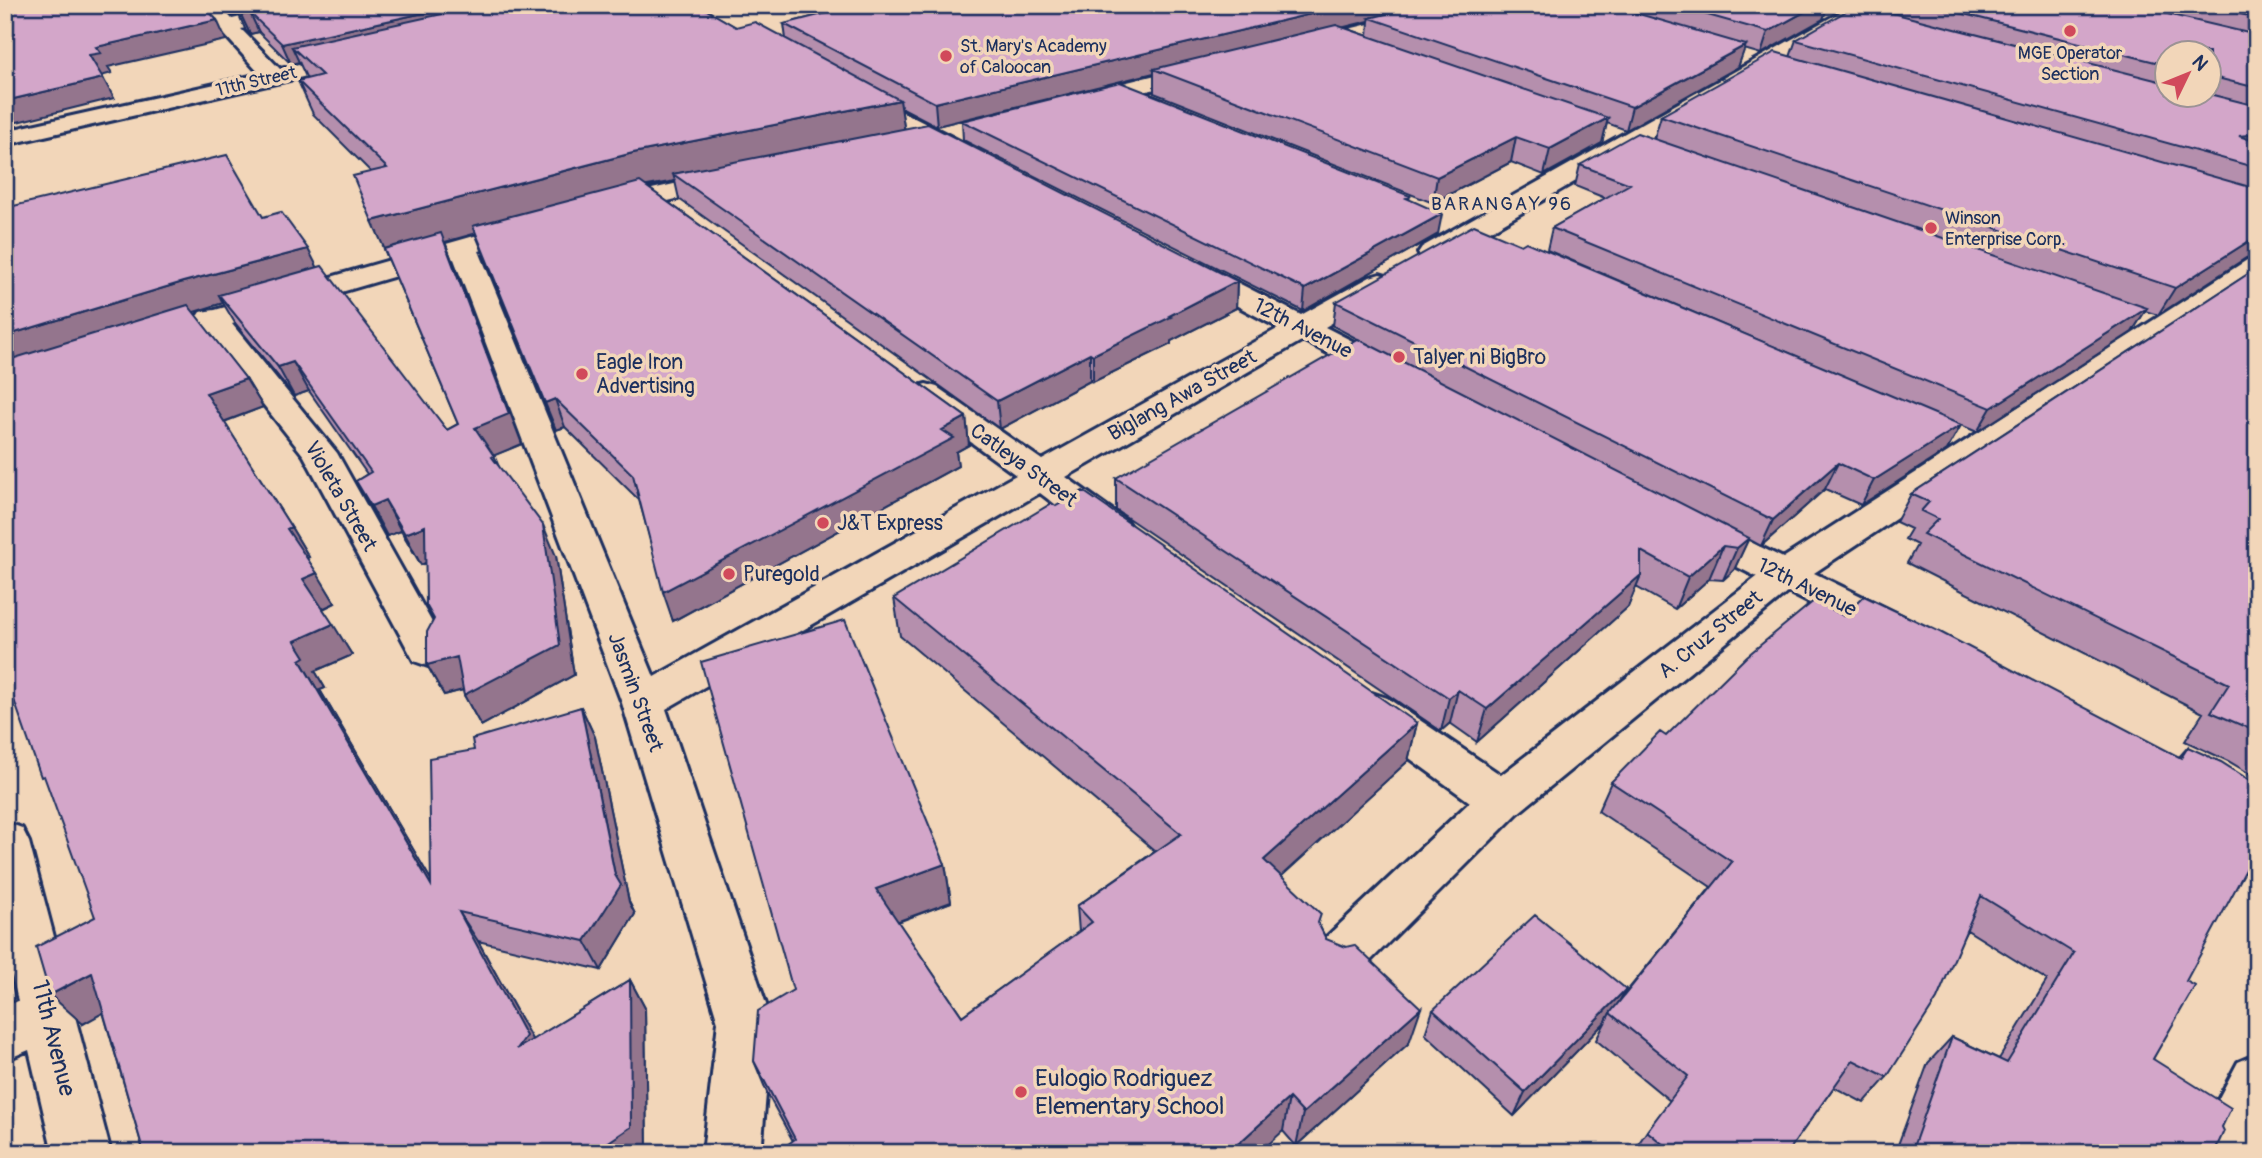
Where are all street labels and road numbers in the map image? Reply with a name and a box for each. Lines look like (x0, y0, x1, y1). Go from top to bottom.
street label: 11th Street (213, 61, 300, 102)
street label: 12th Avenue (1249, 292, 1357, 365)
street label: Biglang Awa Street (1103, 343, 1262, 447)
street label: Catleya Street (965, 417, 1083, 514)
street label: Violeta Street (298, 436, 383, 557)
street label: 12th Avenue (1753, 552, 1862, 623)
street label: A. Cruz Street (1653, 584, 1768, 685)
street label: Jasmin Street (602, 629, 670, 756)
street label: 11th Avenue (25, 977, 82, 1099)

